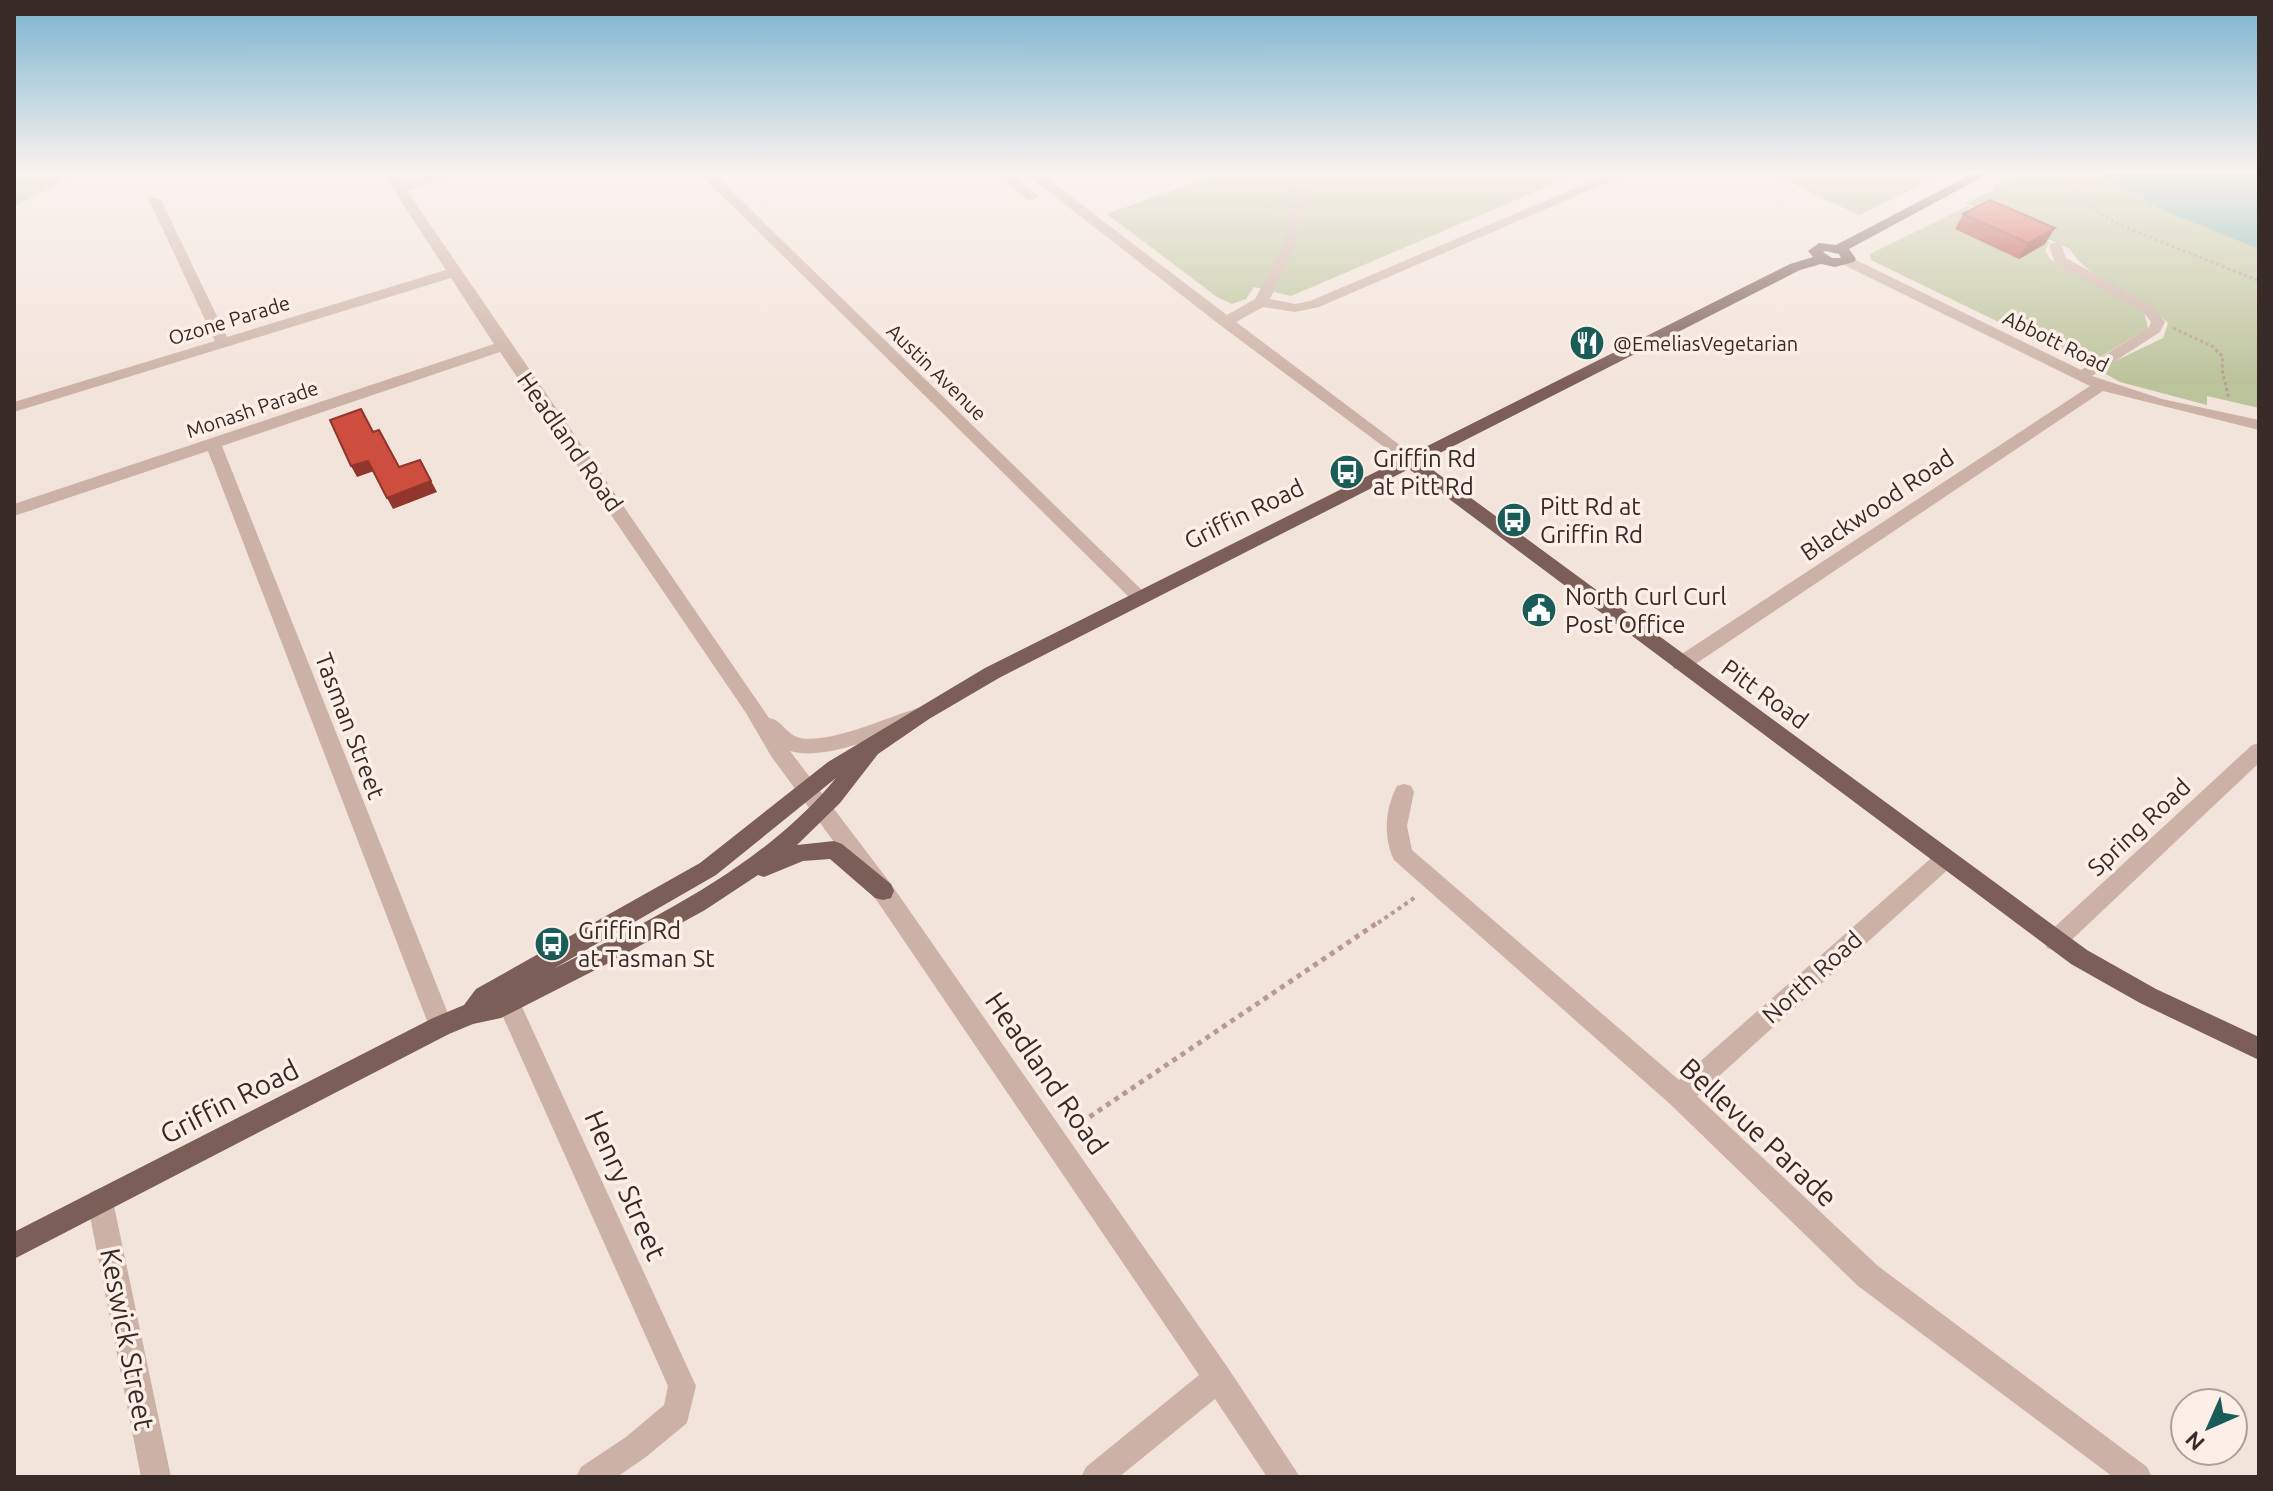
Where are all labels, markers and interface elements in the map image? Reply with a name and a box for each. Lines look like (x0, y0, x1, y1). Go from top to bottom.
street label: Ozone Parade (165, 291, 293, 349)
street label: Abbott Road (2000, 306, 2112, 376)
street label: Austin Avenue (883, 319, 991, 425)
restaurant icon: @EmeliasVegetarian (1568, 324, 1606, 362)
place label: @EmeliasVegetarian (1613, 332, 1798, 355)
street label: Headland Road (512, 367, 628, 517)
street label: Monash Parade (183, 376, 321, 442)
street label: Blackwood Road (1795, 444, 1959, 566)
place label: Griffin Rd at Pitt Rd (1373, 445, 1476, 500)
bus stop icon: Griffin Rd at Pitt Rd (1328, 453, 1366, 491)
street label: Griffin Road (1180, 473, 1308, 555)
place label: Pitt Rd at Griffin Rd (1540, 493, 1643, 548)
bus stop icon: Pitt Rd at Griffin Rd (1495, 501, 1533, 539)
place label: North Curl Curl Post Office (1565, 583, 1727, 638)
public building icon: North Curl Curl Post Office (1520, 591, 1558, 629)
street label: Tasman Street (310, 649, 390, 803)
street label: Pitt Road (1717, 654, 1813, 734)
street label: Spring Road (2082, 773, 2196, 881)
place label: Griffin Rd at Tasman St (578, 917, 715, 972)
bus stop icon: Griffin Rd at Tasman St (533, 925, 571, 963)
street label: North Road (1757, 925, 1867, 1029)
street label: Headland Road (980, 986, 1114, 1160)
street label: Bellevue Parade (1674, 1052, 1844, 1212)
street label: Griffin Road (155, 1053, 303, 1149)
street label: Henry Street (579, 1105, 673, 1265)
street label: Keswick Street (95, 1245, 161, 1433)
north arrow (2169, 1387, 2249, 1467)
text: N (2180, 1427, 2209, 1456)

